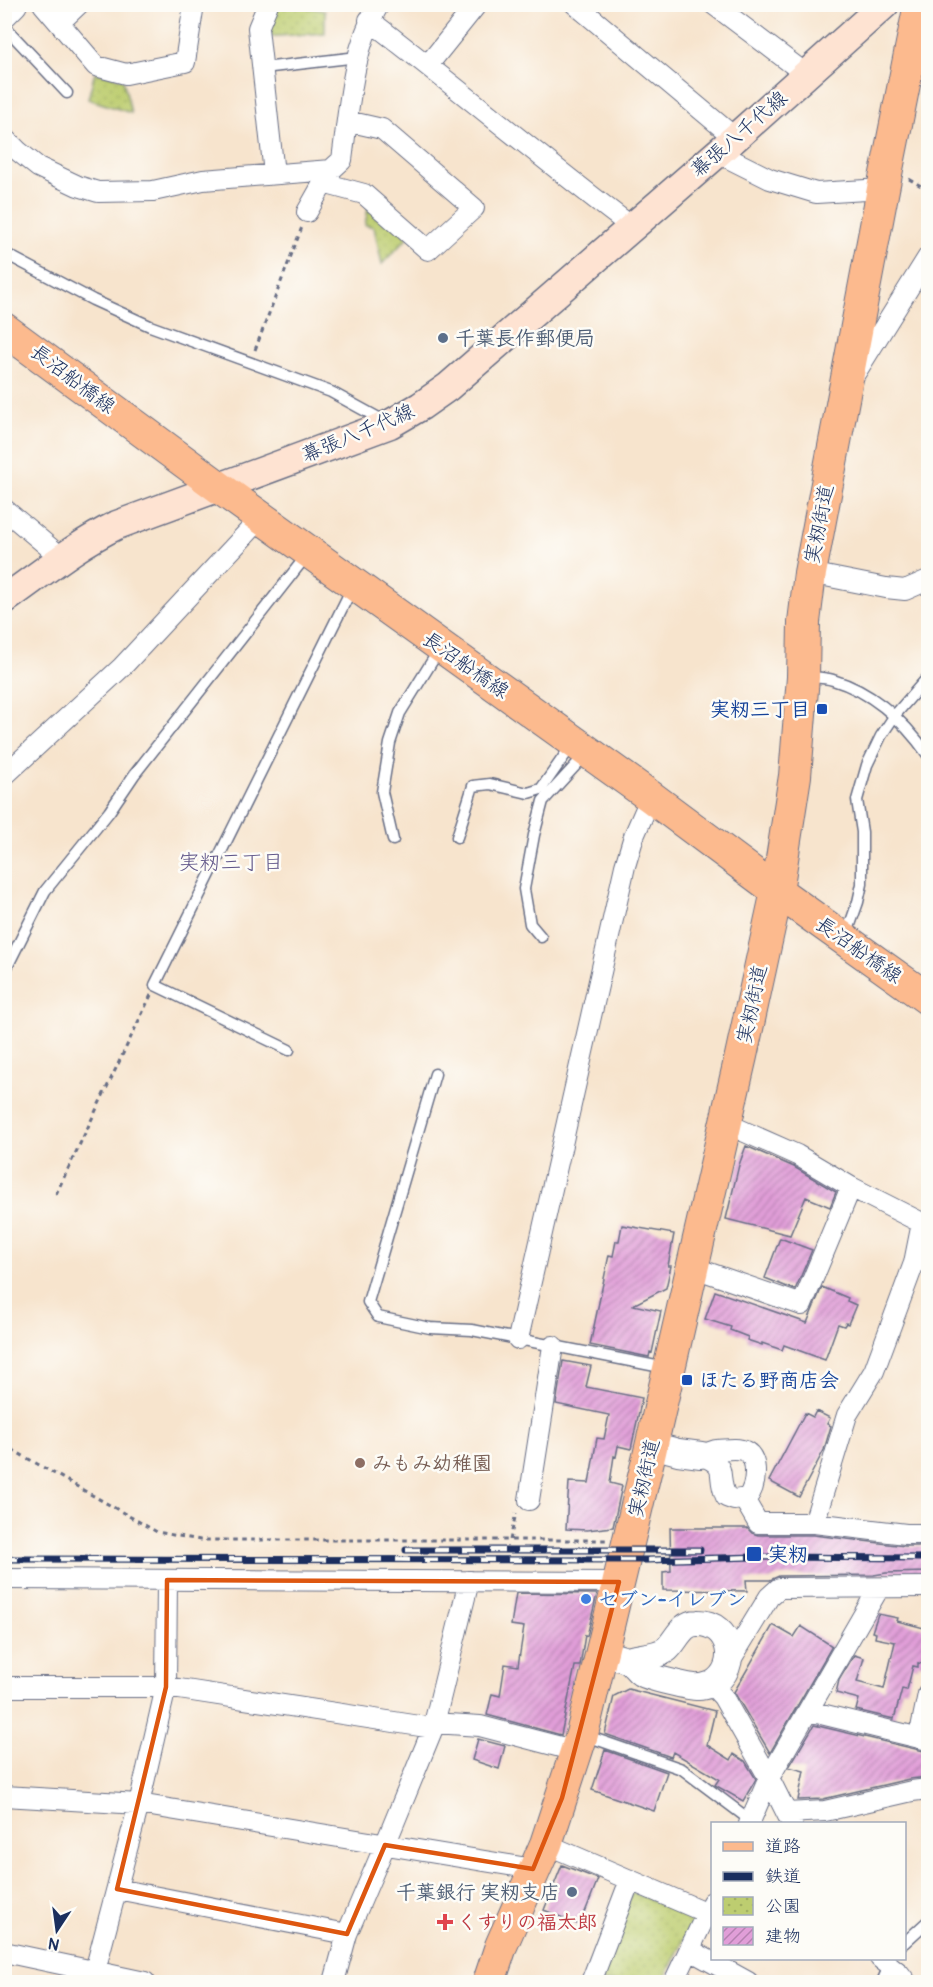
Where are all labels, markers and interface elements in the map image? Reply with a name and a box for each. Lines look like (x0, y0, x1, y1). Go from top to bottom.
street label: 幕張八千代線 (686, 85, 792, 183)
place label: 千葉長作郵便局 (455, 326, 595, 351)
marker: 千葉長作郵便局 (436, 331, 450, 345)
street label: 長沼船橋線 (26, 339, 120, 419)
street label: 幕張八千代線 (298, 398, 418, 468)
street label: 実籾街道 (799, 482, 839, 566)
street label: 長沼船橋線 (418, 626, 514, 704)
place label: 実籾三丁目 (710, 697, 810, 722)
marker: 実籾三丁目 (815, 702, 829, 716)
district label: 実籾三丁目 (179, 849, 284, 876)
street label: 長沼船橋線 (811, 911, 907, 989)
street label: 実籾街道 (731, 962, 773, 1046)
place label: ほたる野商店会 (699, 1368, 839, 1393)
marker: ほたる野商店会 (680, 1373, 694, 1387)
street label: 実籾街道 (623, 1436, 665, 1520)
place label: みもみ幼稚園 (372, 1451, 492, 1476)
marker: みもみ幼稚園 (353, 1456, 367, 1470)
place label: 実籾 (768, 1542, 808, 1567)
marker: 実籾 (745, 1545, 763, 1563)
place label: セブン-イレブン (598, 1587, 747, 1612)
marker: セブン-イレブン (579, 1592, 593, 1606)
legend (711, 1822, 906, 1960)
text: 道路 (765, 1835, 801, 1858)
text: 鉄道 (765, 1865, 801, 1888)
place label: 千葉銀行 実籾支店 (396, 1880, 560, 1905)
marker: 千葉銀行 実籾支店 (565, 1885, 579, 1899)
text: 公園 (765, 1895, 801, 1918)
north arrow (27, 1900, 87, 1960)
place label: くすりの福太郎 (457, 1910, 597, 1935)
marker: くすりの福太郎 (438, 1915, 452, 1929)
text: 建物 (765, 1925, 801, 1948)
text: N (46, 1933, 61, 1955)

